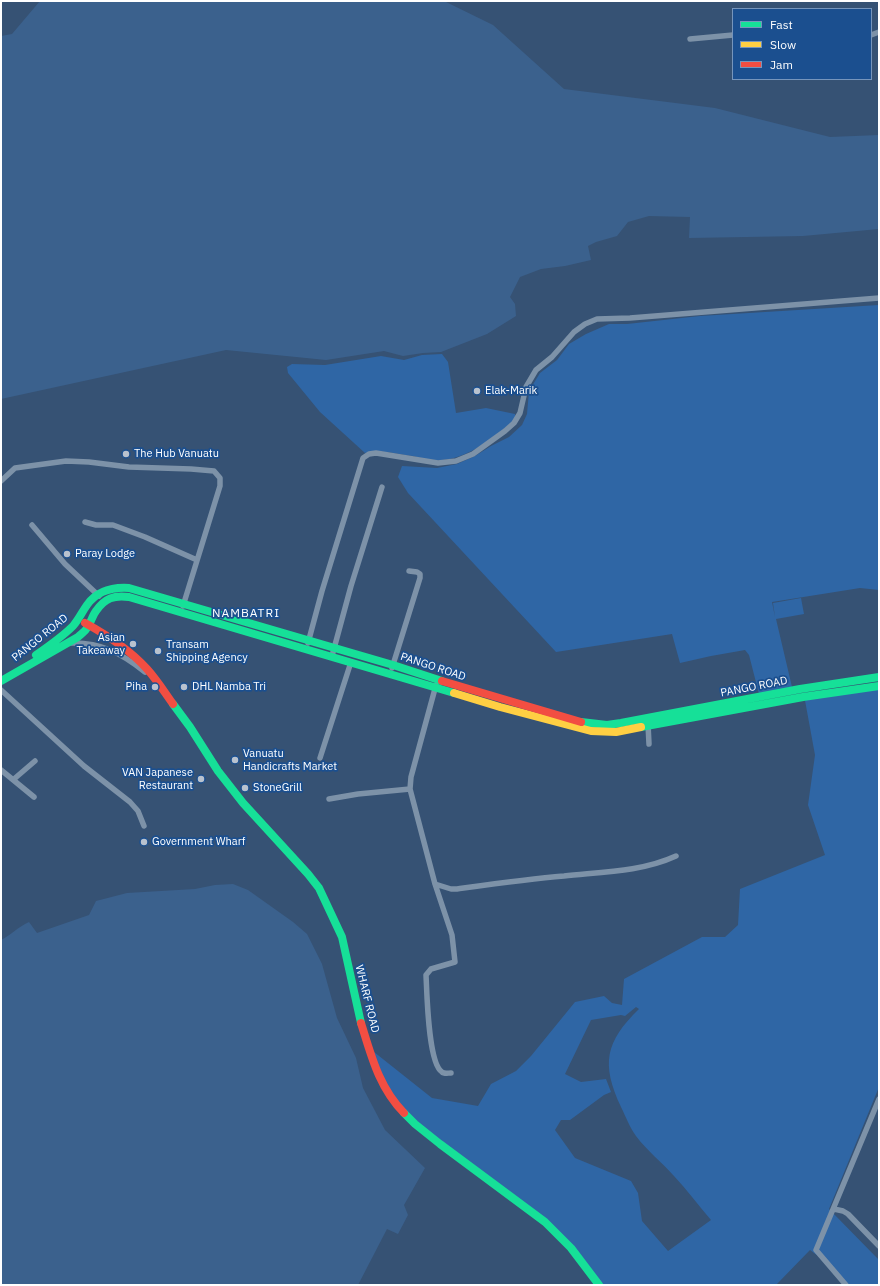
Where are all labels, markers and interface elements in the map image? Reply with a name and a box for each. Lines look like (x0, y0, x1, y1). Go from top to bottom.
legend (732, 8, 872, 80)
text: Fast (770, 17, 793, 32)
text: Slow (770, 37, 796, 52)
text: Jam (770, 57, 793, 72)
place label: Elak-Marik (485, 384, 537, 398)
marker: Elak-Marik (472, 386, 482, 396)
place label: The Hub Vanuatu (134, 447, 219, 461)
marker: The Hub Vanuatu (121, 449, 131, 459)
place label: Paray Lodge (75, 547, 135, 561)
marker: Paray Lodge (62, 549, 72, 559)
district label: NAMBATRI (212, 607, 280, 621)
street label: PANGO ROAD (9, 611, 71, 665)
place label: Asian Takeaway (76, 631, 125, 657)
place label: Transam Shipping Agency (166, 638, 248, 664)
marker: Asian Takeaway (128, 639, 138, 649)
marker: Transam Shipping Agency (153, 646, 163, 656)
street label: PANGO ROAD (399, 650, 467, 684)
street label: PANGO ROAD (719, 674, 789, 700)
place label: Piha (125, 680, 147, 694)
place label: DHL Namba Tri (192, 680, 266, 694)
marker: Piha (150, 682, 160, 692)
marker: DHL Namba Tri (179, 682, 189, 692)
place label: Vanuatu Handicrafts Market (243, 747, 337, 773)
marker: Vanuatu Handicrafts Market (230, 755, 240, 765)
place label: VAN Japanese Restaurant (122, 766, 193, 792)
marker: VAN Japanese Restaurant (196, 774, 206, 784)
place label: StoneGrill (253, 781, 302, 795)
marker: StoneGrill (240, 783, 250, 793)
place label: Government Wharf (152, 835, 245, 849)
marker: Government Wharf (139, 837, 149, 847)
street label: WHARF ROAD (352, 964, 382, 1034)

